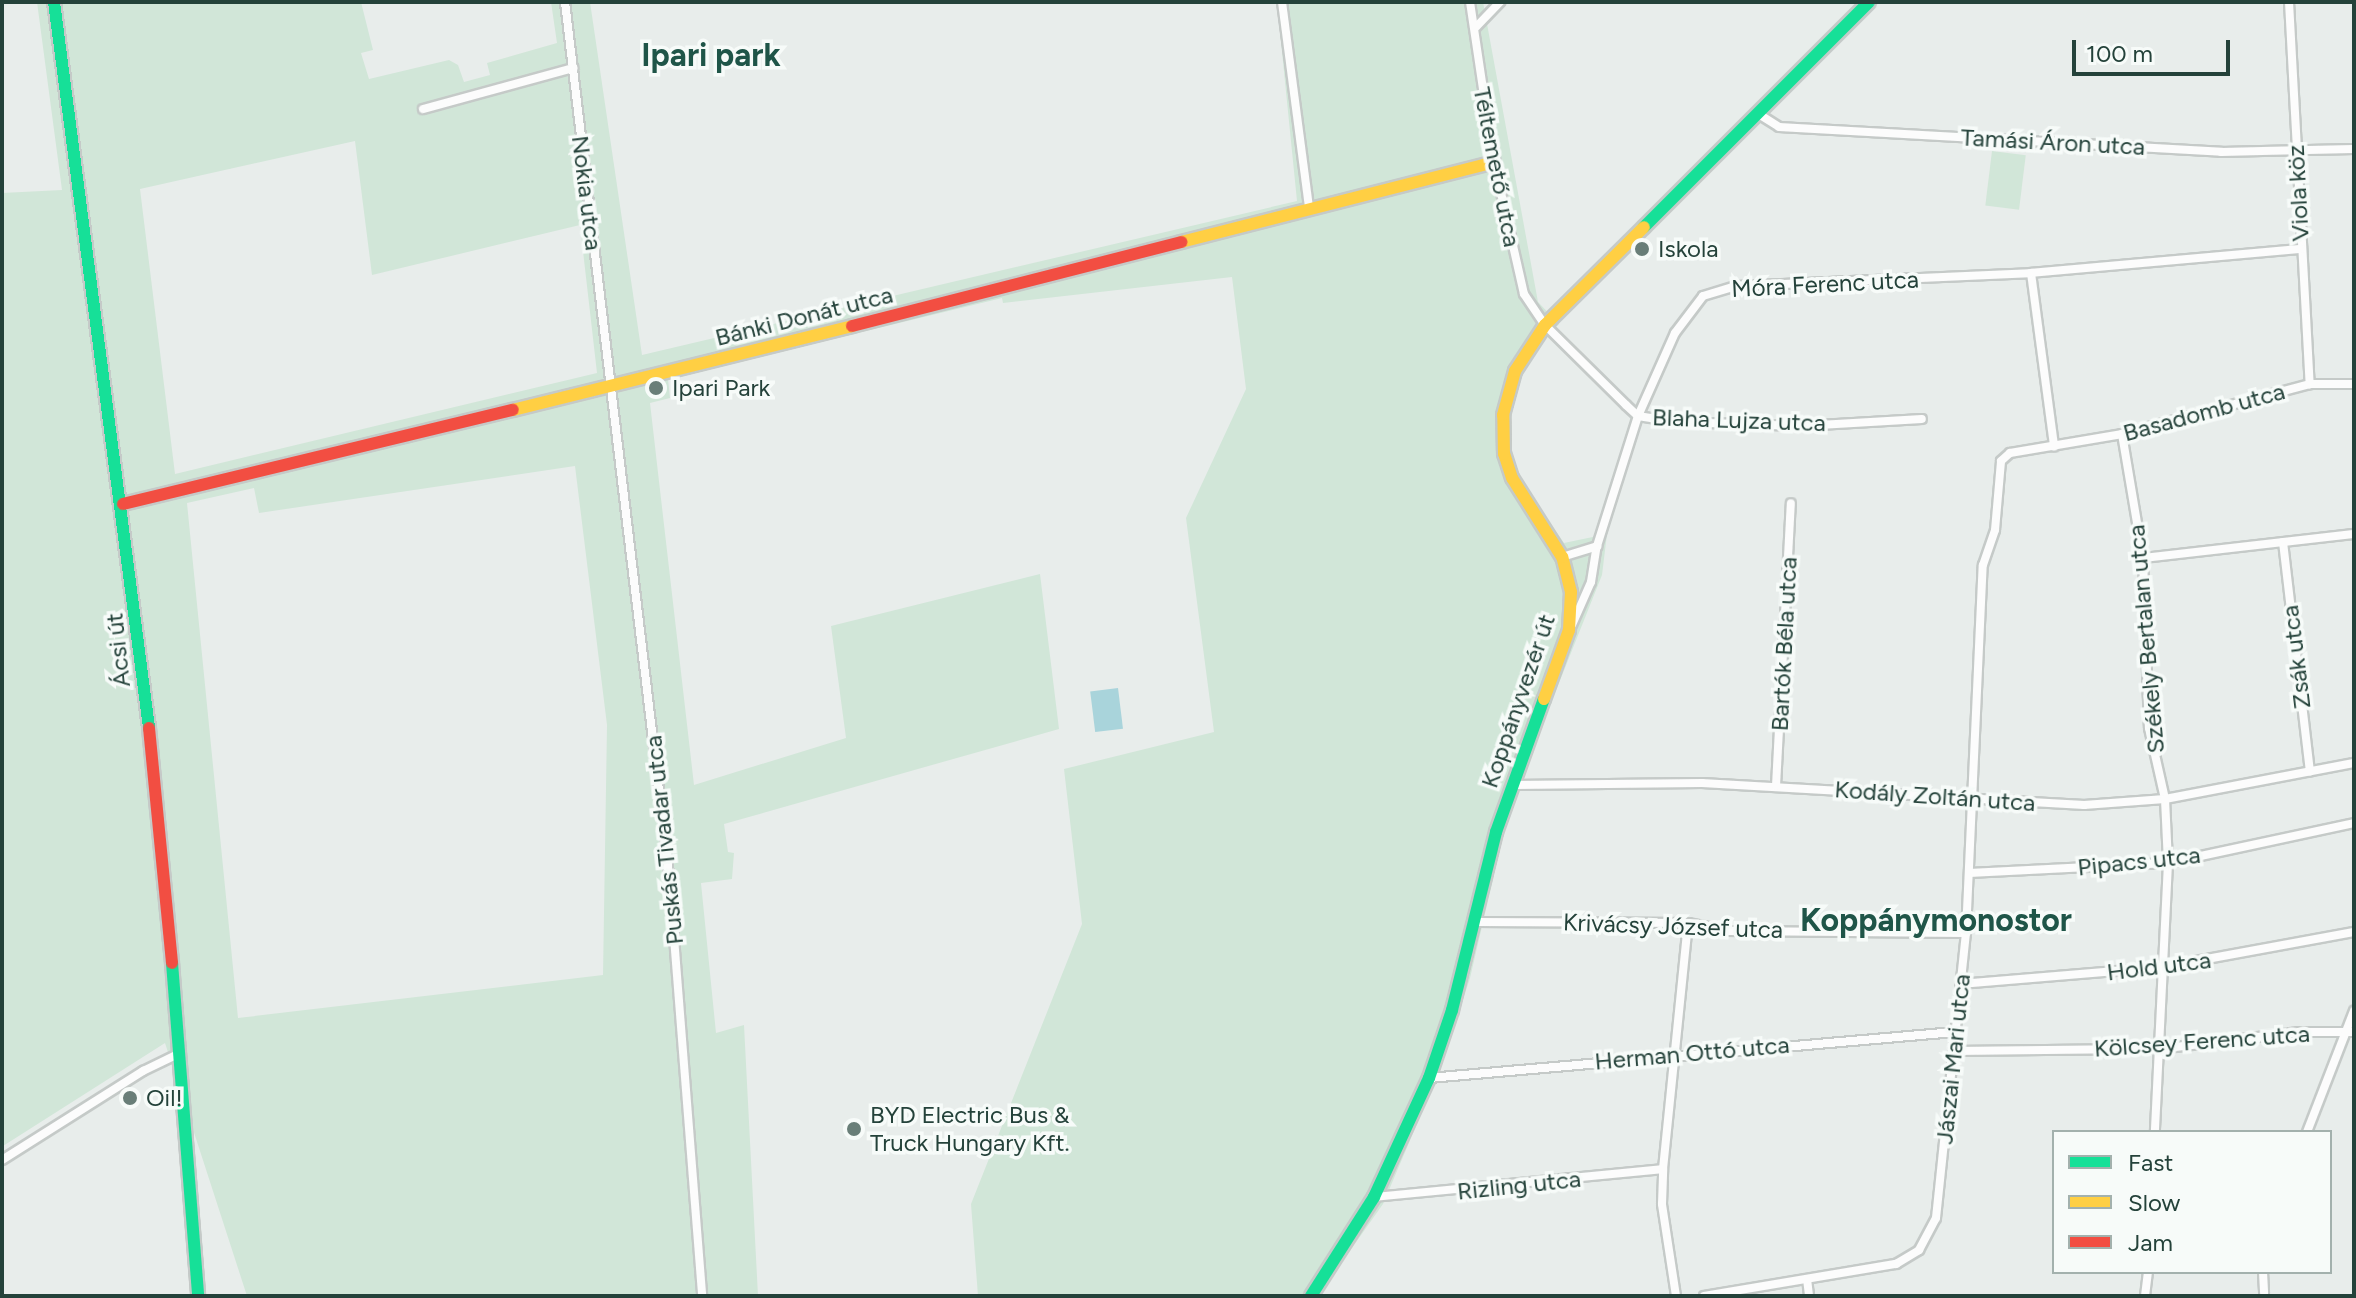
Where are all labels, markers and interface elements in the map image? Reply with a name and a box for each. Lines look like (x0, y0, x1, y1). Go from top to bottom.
scale bar (2076, 24, 2234, 74)
district label: Ipari park (641, 36, 781, 74)
text: 100 m (2086, 39, 2153, 68)
street label: Téltemető utca (1467, 85, 1527, 249)
street label: Tamási Áron utca (1960, 123, 2146, 161)
street label: Nokia utca (566, 134, 608, 252)
street label: Viola köz (2281, 144, 2315, 242)
place label: Iskola (1658, 235, 1719, 263)
marker: Iskola (1633, 240, 1651, 258)
street label: Móra Ferenc utca (1731, 265, 1919, 303)
street label: Bánki Donát utca (712, 280, 896, 352)
place label: Ipari Park (672, 374, 770, 402)
street label: Basadomb utca (2120, 377, 2288, 447)
marker: Ipari Park (647, 379, 665, 397)
street label: Blaha Lujza utca (1652, 403, 1826, 437)
street label: Székely Bertalan utca (2122, 523, 2170, 755)
street label: Bartók Béla utca (1765, 556, 1803, 732)
street label: Zsák utca (2275, 604, 2317, 710)
street label: Koppányvezér út (1475, 611, 1561, 791)
street label: Ácsi út (100, 612, 136, 688)
street label: Puskás Tivadar utca (639, 734, 689, 946)
street label: Kodály Zoltán utca (1834, 775, 2036, 817)
street label: Pipacs utca (2076, 840, 2202, 882)
district label: Koppánymonostor (1800, 901, 2072, 939)
street label: Krivácsy József utca (1562, 908, 1784, 944)
street label: Hold utca (2105, 945, 2213, 987)
street label: Jászai Mari utca (1930, 972, 1976, 1146)
street label: Kölcsey Ferenc utca (2093, 1019, 2311, 1063)
street label: Herman Ottó utca (1593, 1030, 1791, 1076)
place label: Oil! (146, 1084, 183, 1112)
marker: Oil! (121, 1089, 139, 1107)
place label: BYD Electric Bus & Truck Hungary Kft. (870, 1101, 1070, 1157)
marker: BYD Electric Bus & Truck Hungary Kft. (845, 1120, 863, 1138)
legend (2052, 1130, 2332, 1274)
text: Fast (2128, 1148, 2173, 1177)
street label: Rizling utca (1456, 1164, 1582, 1206)
text: Slow (2128, 1188, 2180, 1217)
text: Jam (2128, 1228, 2173, 1257)

